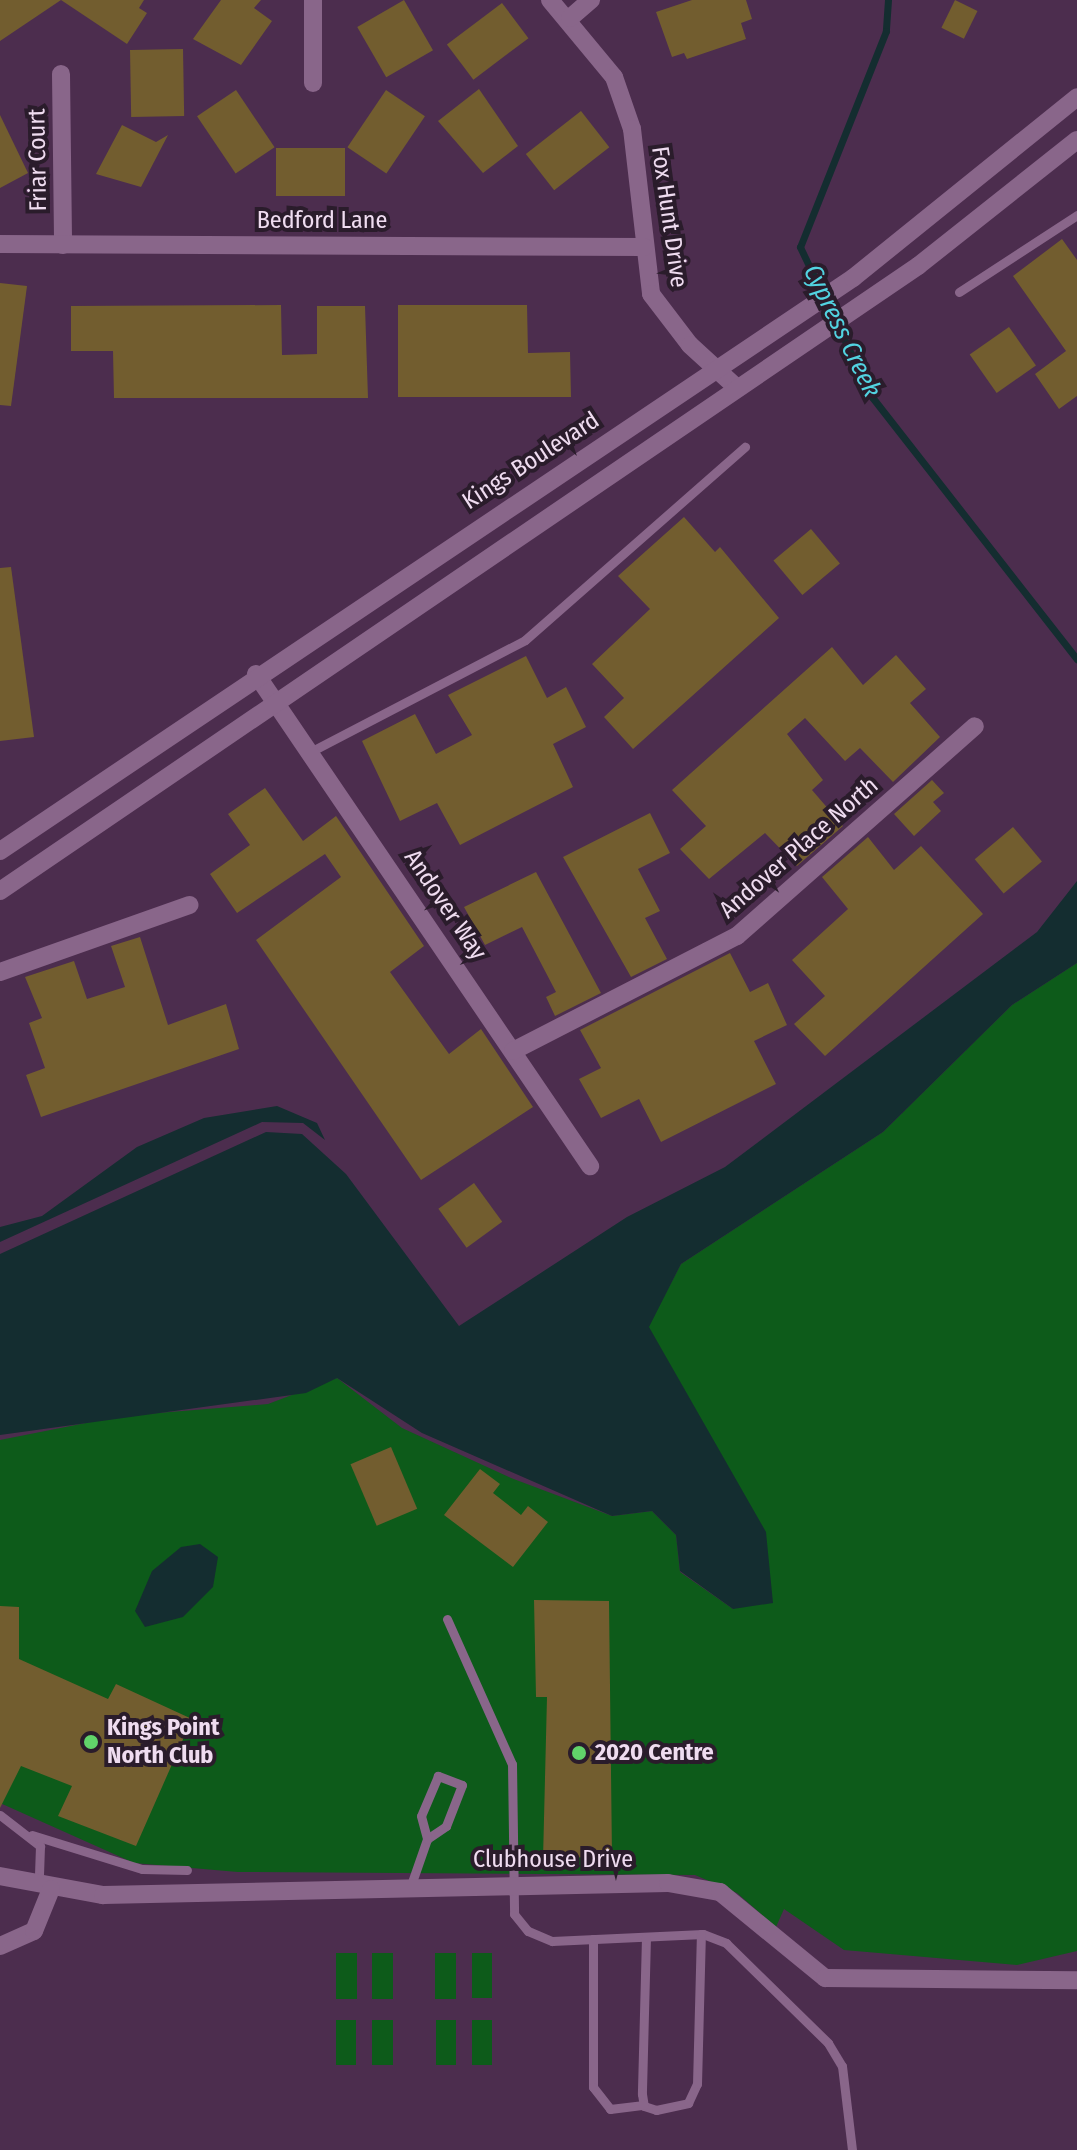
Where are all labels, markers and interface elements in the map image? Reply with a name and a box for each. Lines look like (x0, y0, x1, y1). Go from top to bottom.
street label: Friar Court (23, 108, 53, 212)
street label: Fox Hunt Drive (645, 145, 693, 289)
street label: Bedford Lane (257, 207, 387, 235)
water label: Cypress Creek (796, 260, 888, 402)
street label: Kings Boulevard (457, 406, 605, 516)
street label: Andover Place North (714, 771, 884, 925)
street label: Andover Way (398, 845, 492, 965)
place label: Kings Point North Club (107, 1714, 219, 1770)
marker: Kings Point North Club (82, 1733, 100, 1751)
place label: 2020 Centre (595, 1739, 714, 1767)
marker: 2020 Centre (570, 1744, 588, 1762)
street label: Clubhouse Drive (473, 1846, 633, 1874)

